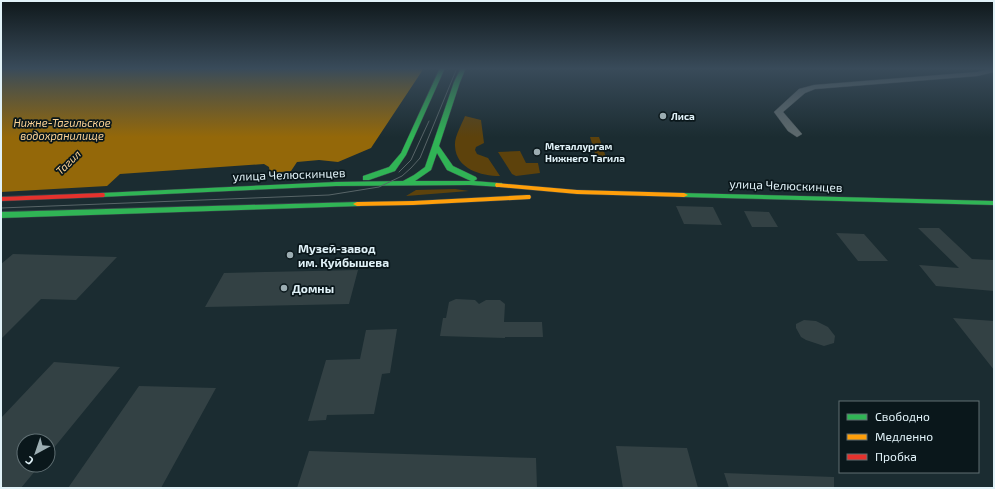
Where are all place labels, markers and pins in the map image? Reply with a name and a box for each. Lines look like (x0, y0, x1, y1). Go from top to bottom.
place label: Лиса (671, 110, 695, 122)
marker: Лиса (658, 111, 668, 121)
place label: Металлургам Нижнего Тагила (545, 140, 625, 164)
marker: Металлургам Нижнего Тагила (532, 147, 542, 157)
place label: Музей-завод им. Куйбышева (298, 241, 389, 269)
marker: Музей-завод им. Куйбышева (285, 250, 295, 260)
place label: Домны (292, 281, 334, 295)
marker: Домны (279, 283, 289, 293)

